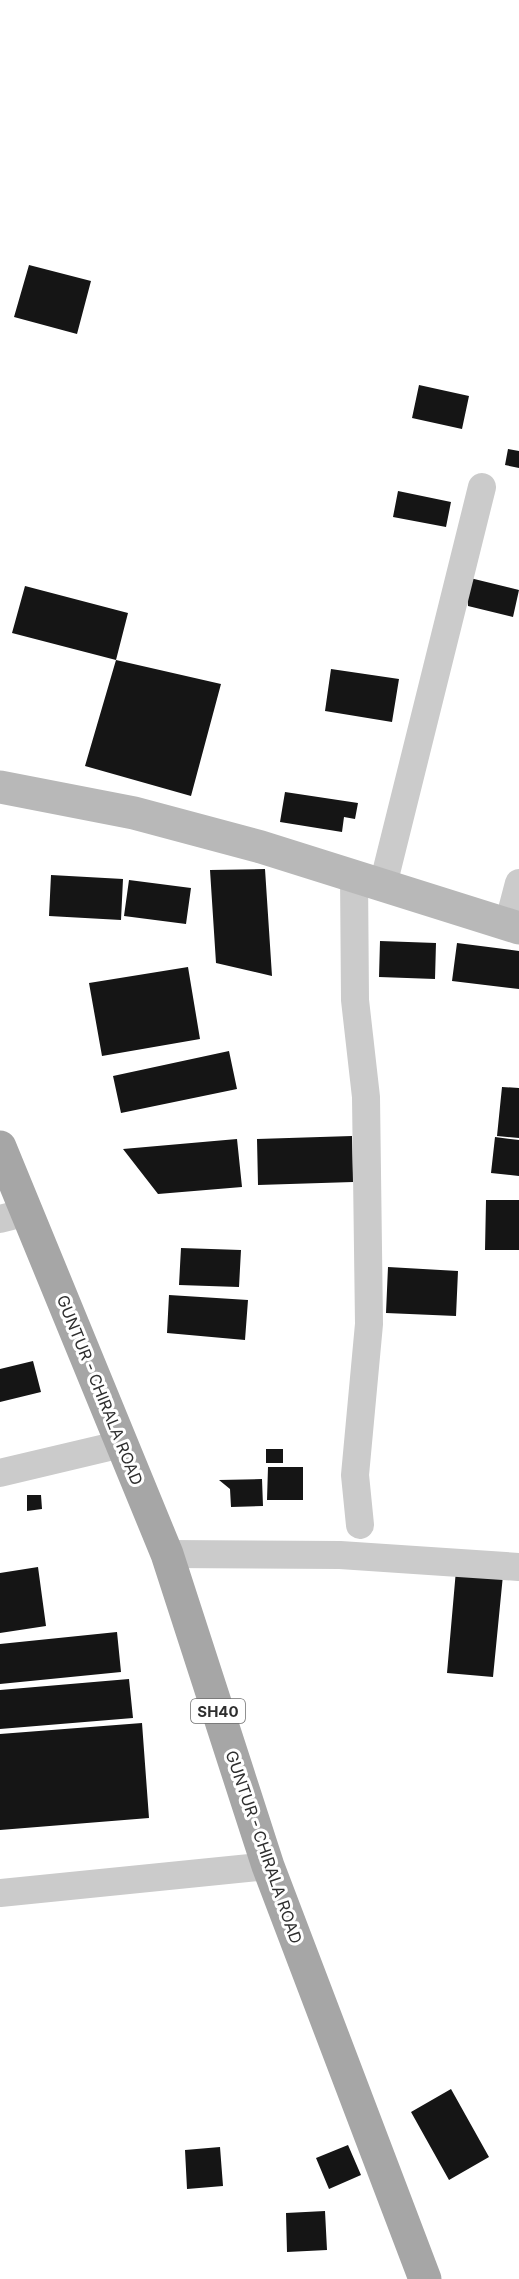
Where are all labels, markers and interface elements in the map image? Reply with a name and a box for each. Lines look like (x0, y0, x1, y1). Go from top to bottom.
street label: GUNTUR - CHIRALA ROAD (53, 1292, 147, 1488)
road number: SH40 (191, 1699, 245, 1723)
street label: GUNTUR - CHIRALA ROAD (221, 1748, 307, 1946)

